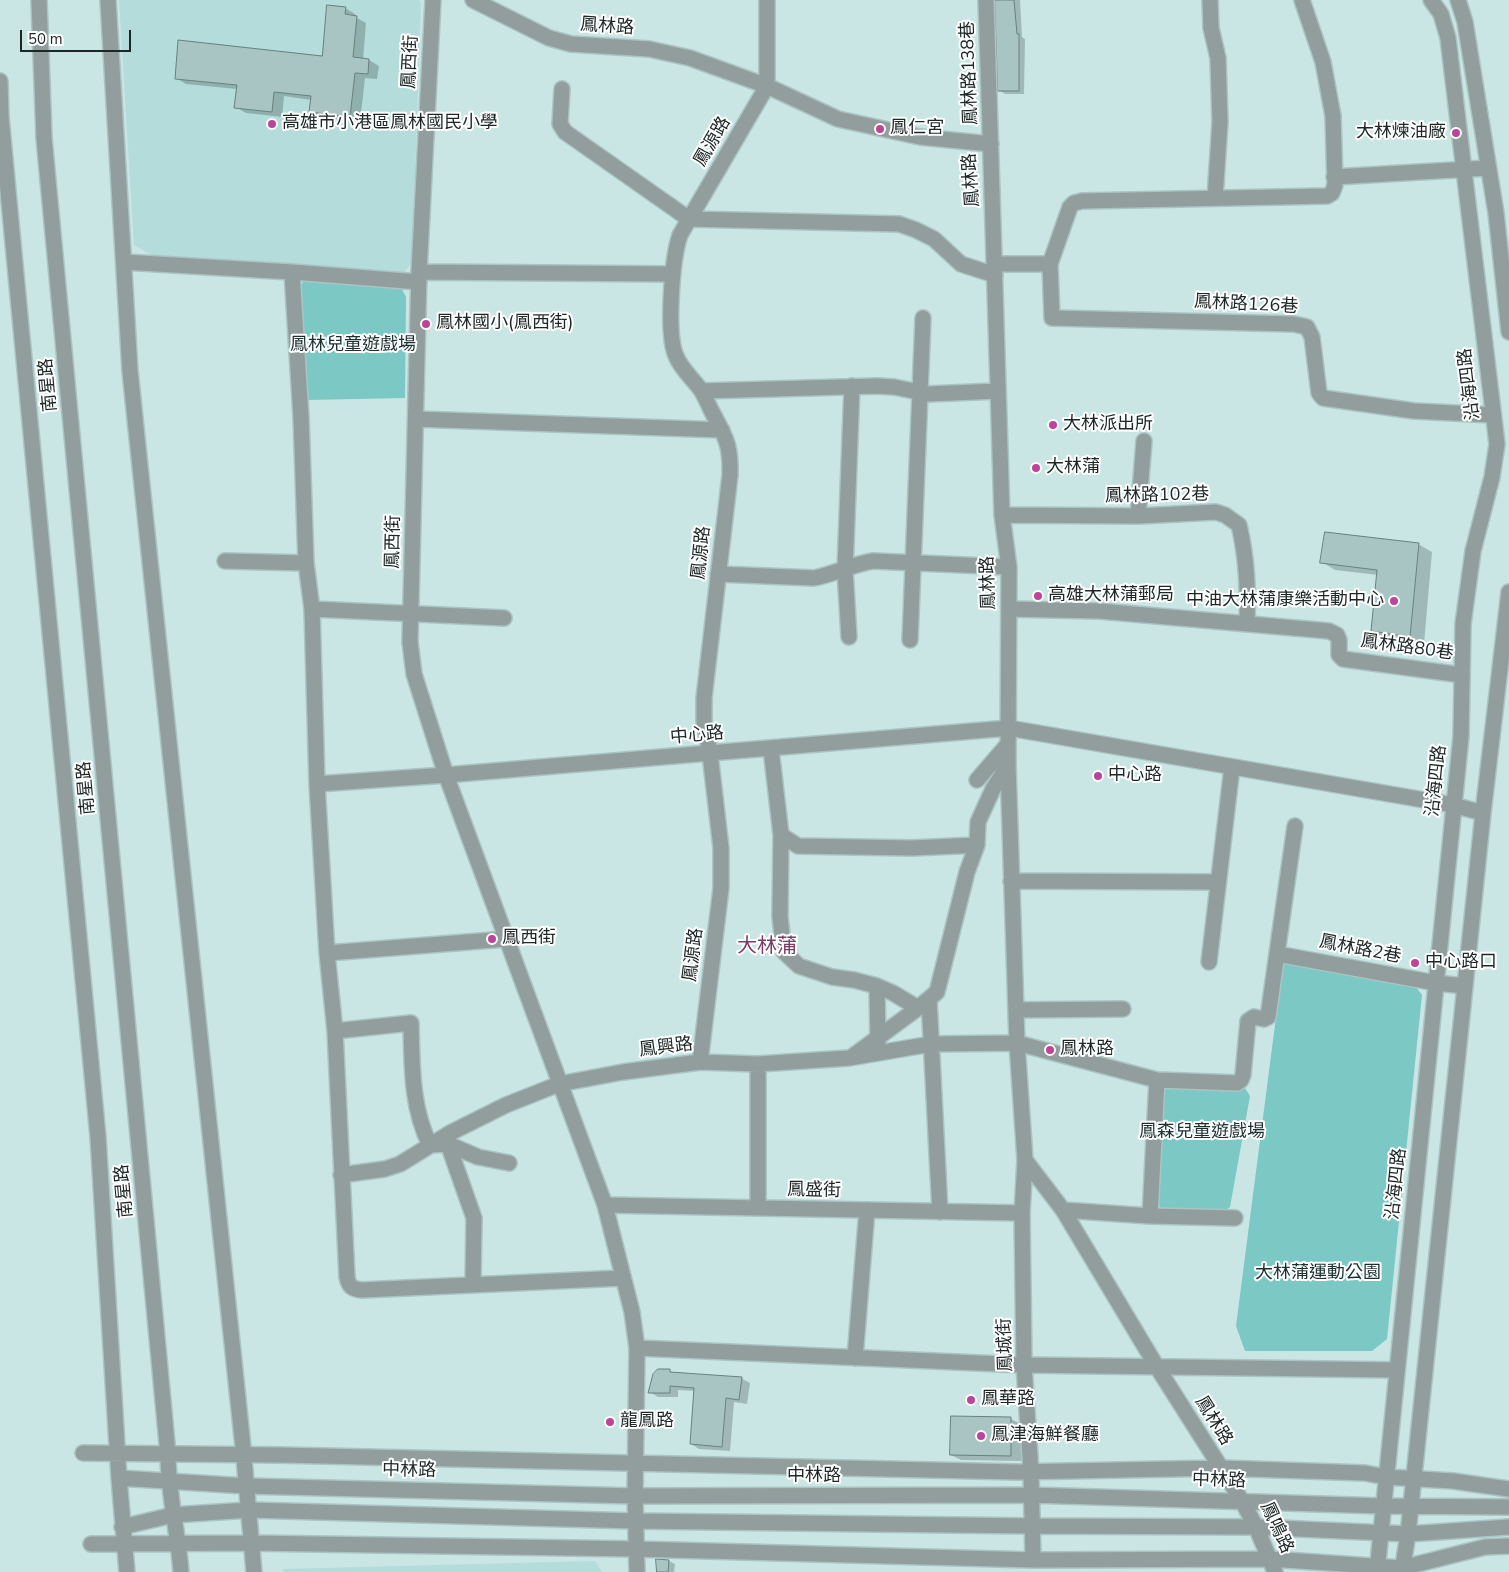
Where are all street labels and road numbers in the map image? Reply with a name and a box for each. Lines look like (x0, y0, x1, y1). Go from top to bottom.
street label: 鳳林路 (579, 14, 635, 40)
street label: 鳳林路138巷 (957, 20, 983, 126)
street label: 鳳西街 (399, 34, 423, 90)
street label: 鳳源路 (690, 113, 736, 171)
street label: 鳳林路 (959, 152, 985, 208)
street label: 鳳林路126巷 (1193, 291, 1299, 319)
street label: 沿海四路 (1455, 347, 1485, 421)
street label: 南星路 (36, 357, 62, 413)
street label: 鳳林路102巷 (1105, 484, 1209, 508)
street label: 鳳西街 (383, 515, 405, 569)
street label: 鳳源路 (688, 525, 716, 581)
street label: 鳳林路 (977, 556, 1001, 610)
street label: 鳳林路80巷 (1359, 631, 1455, 665)
street label: 中心路 (669, 723, 725, 749)
street label: 沿海四路 (1422, 744, 1452, 818)
street label: 南星路 (74, 760, 100, 816)
street label: 鳳源路 (680, 927, 708, 983)
street label: 鳳林路2巷 (1317, 931, 1403, 969)
street label: 鳳興路 (638, 1034, 694, 1062)
street label: 沿海四路 (1382, 1147, 1412, 1221)
street label: 南星路 (112, 1163, 138, 1219)
street label: 鳳盛街 (787, 1180, 841, 1202)
street label: 鳳城街 (994, 1318, 1018, 1372)
street label: 鳳林路 (1190, 1392, 1236, 1450)
street label: 中林路 (382, 1460, 436, 1482)
street label: 中林路 (787, 1466, 841, 1488)
street label: 中林路 (1192, 1469, 1246, 1493)
street label: 鳳鳴路 (1255, 1499, 1297, 1557)

